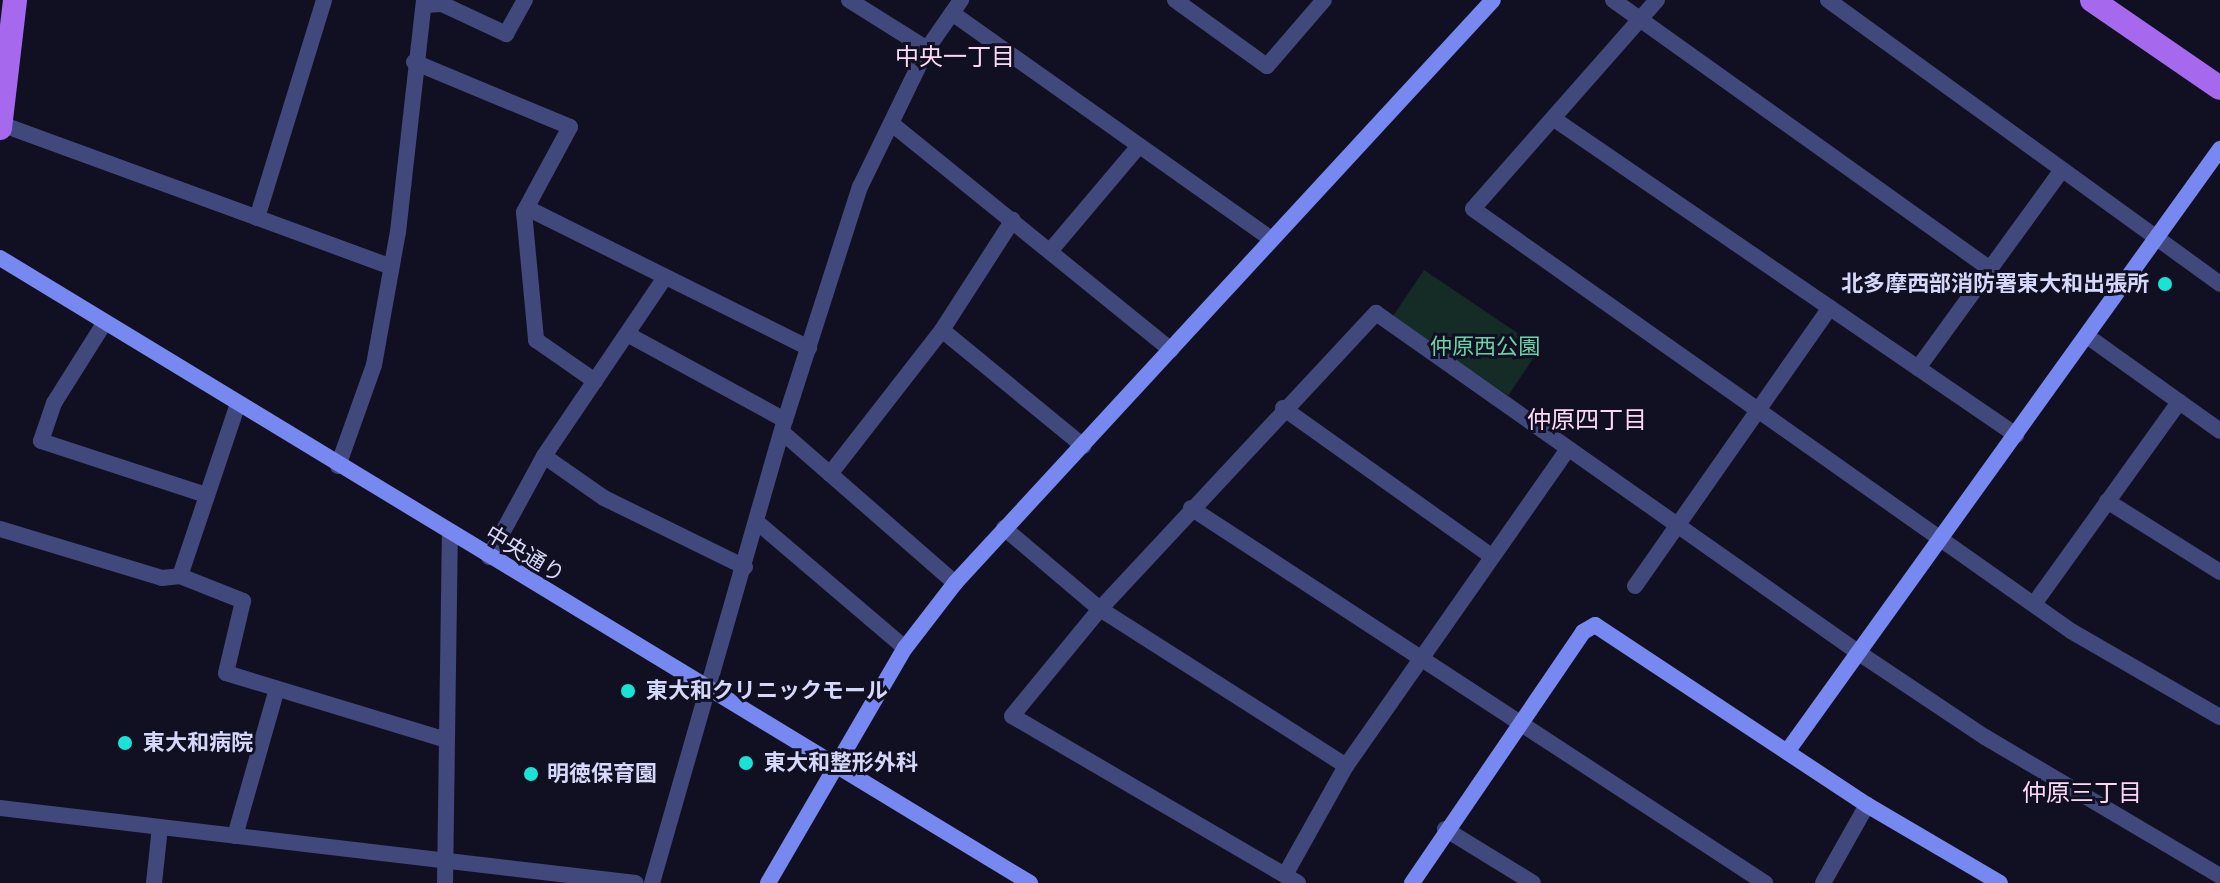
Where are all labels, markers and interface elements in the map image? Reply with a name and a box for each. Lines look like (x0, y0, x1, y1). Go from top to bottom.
district label: 中央一丁目 (895, 43, 1015, 71)
place label: 北多摩西部消防署東大和出張所 (1841, 271, 2149, 297)
marker: 北多摩西部消防署東大和出張所 (2156, 275, 2174, 293)
park label: 仲原西公園 (1430, 334, 1540, 360)
district label: 仲原四丁目 (1527, 406, 1647, 434)
street label: 中央通り (480, 520, 570, 588)
place label: 東大和クリニックモール (646, 678, 888, 704)
marker: 東大和クリニックモール (617, 680, 639, 702)
place label: 東大和病院 (143, 730, 253, 756)
marker: 東大和病院 (114, 732, 136, 754)
place label: 東大和整形外科 (764, 750, 918, 776)
marker: 東大和整形外科 (735, 752, 757, 774)
place label: 明徳保育園 (547, 761, 657, 787)
marker: 明徳保育園 (522, 765, 540, 783)
district label: 仲原三丁目 (2022, 779, 2142, 807)

